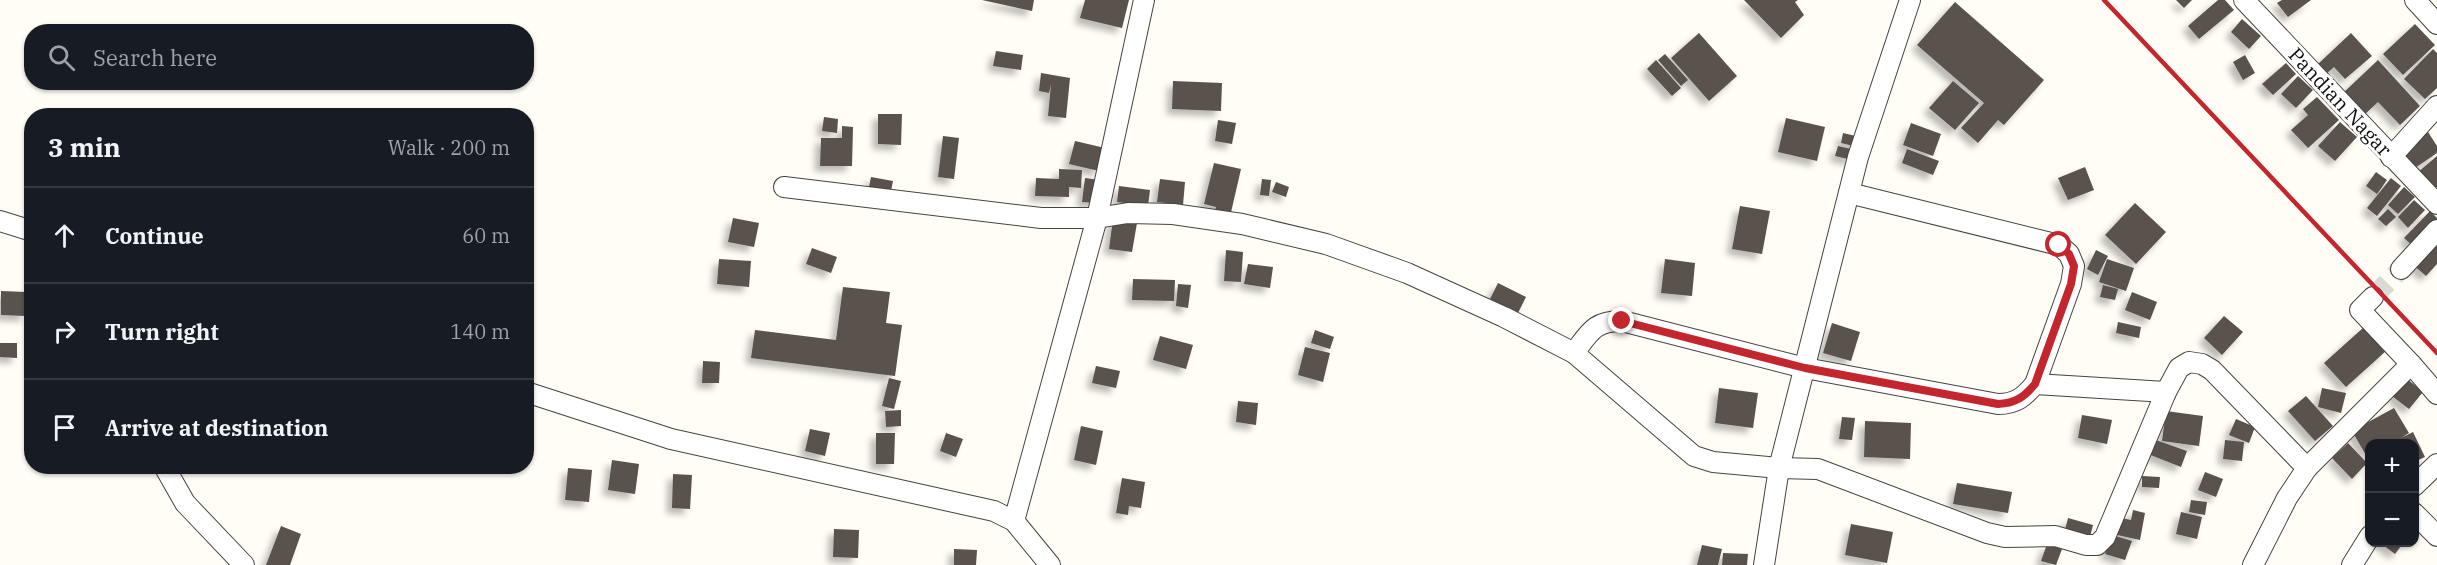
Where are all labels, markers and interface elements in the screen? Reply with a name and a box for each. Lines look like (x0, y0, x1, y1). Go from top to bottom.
search box (24, 24, 534, 90)
icon: search (45, 41, 78, 74)
street label: Pandian Nagar (2283, 41, 2398, 162)
text: Search here (93, 43, 217, 72)
text: 3 min (48, 130, 121, 164)
text: Walk · 200 m (388, 134, 510, 161)
icon: ahead (48, 219, 81, 252)
text: Continue (105, 221, 204, 250)
text: 60 m (462, 222, 510, 249)
route start (2045, 231, 2071, 257)
route end (1608, 307, 1634, 333)
icon: right (48, 315, 81, 348)
text: Turn right (105, 317, 219, 346)
text: 140 m (450, 318, 510, 345)
icon: arrive (48, 411, 81, 444)
text: Arrive at destination (105, 413, 328, 442)
map controls (2365, 439, 2419, 547)
button: + (2365, 439, 2419, 493)
button: − (2365, 493, 2419, 547)

